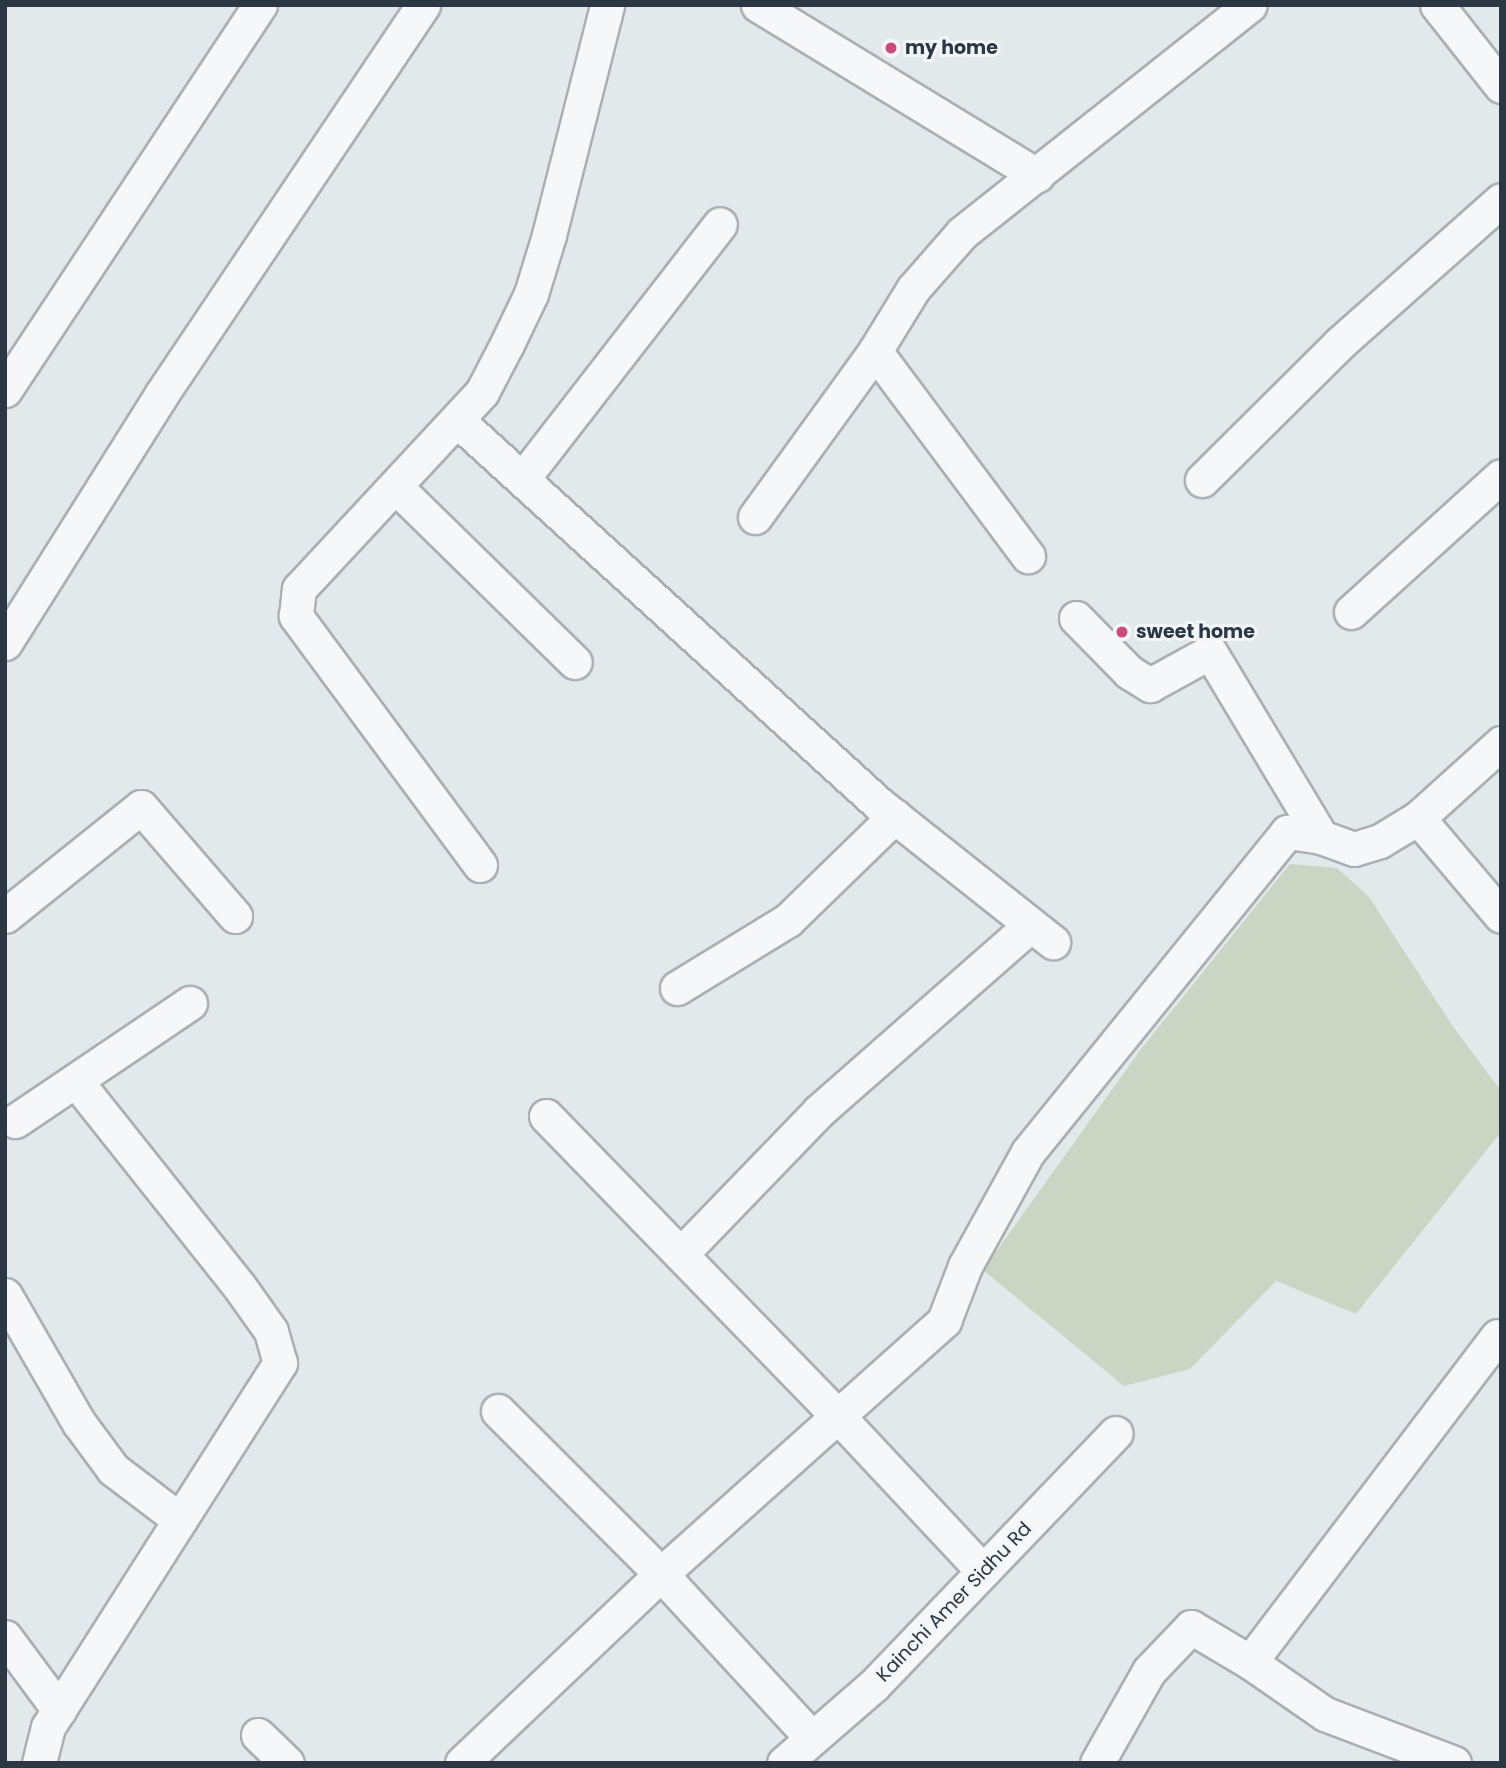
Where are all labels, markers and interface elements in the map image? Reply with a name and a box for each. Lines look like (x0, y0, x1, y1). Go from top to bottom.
place label: my home (905, 37, 998, 59)
marker: my home (883, 40, 899, 56)
place label: sweet home (1136, 621, 1255, 643)
marker: sweet home (1114, 624, 1130, 640)
street label: Kainchi Amer Sidhu Rd (872, 1517, 1036, 1687)

